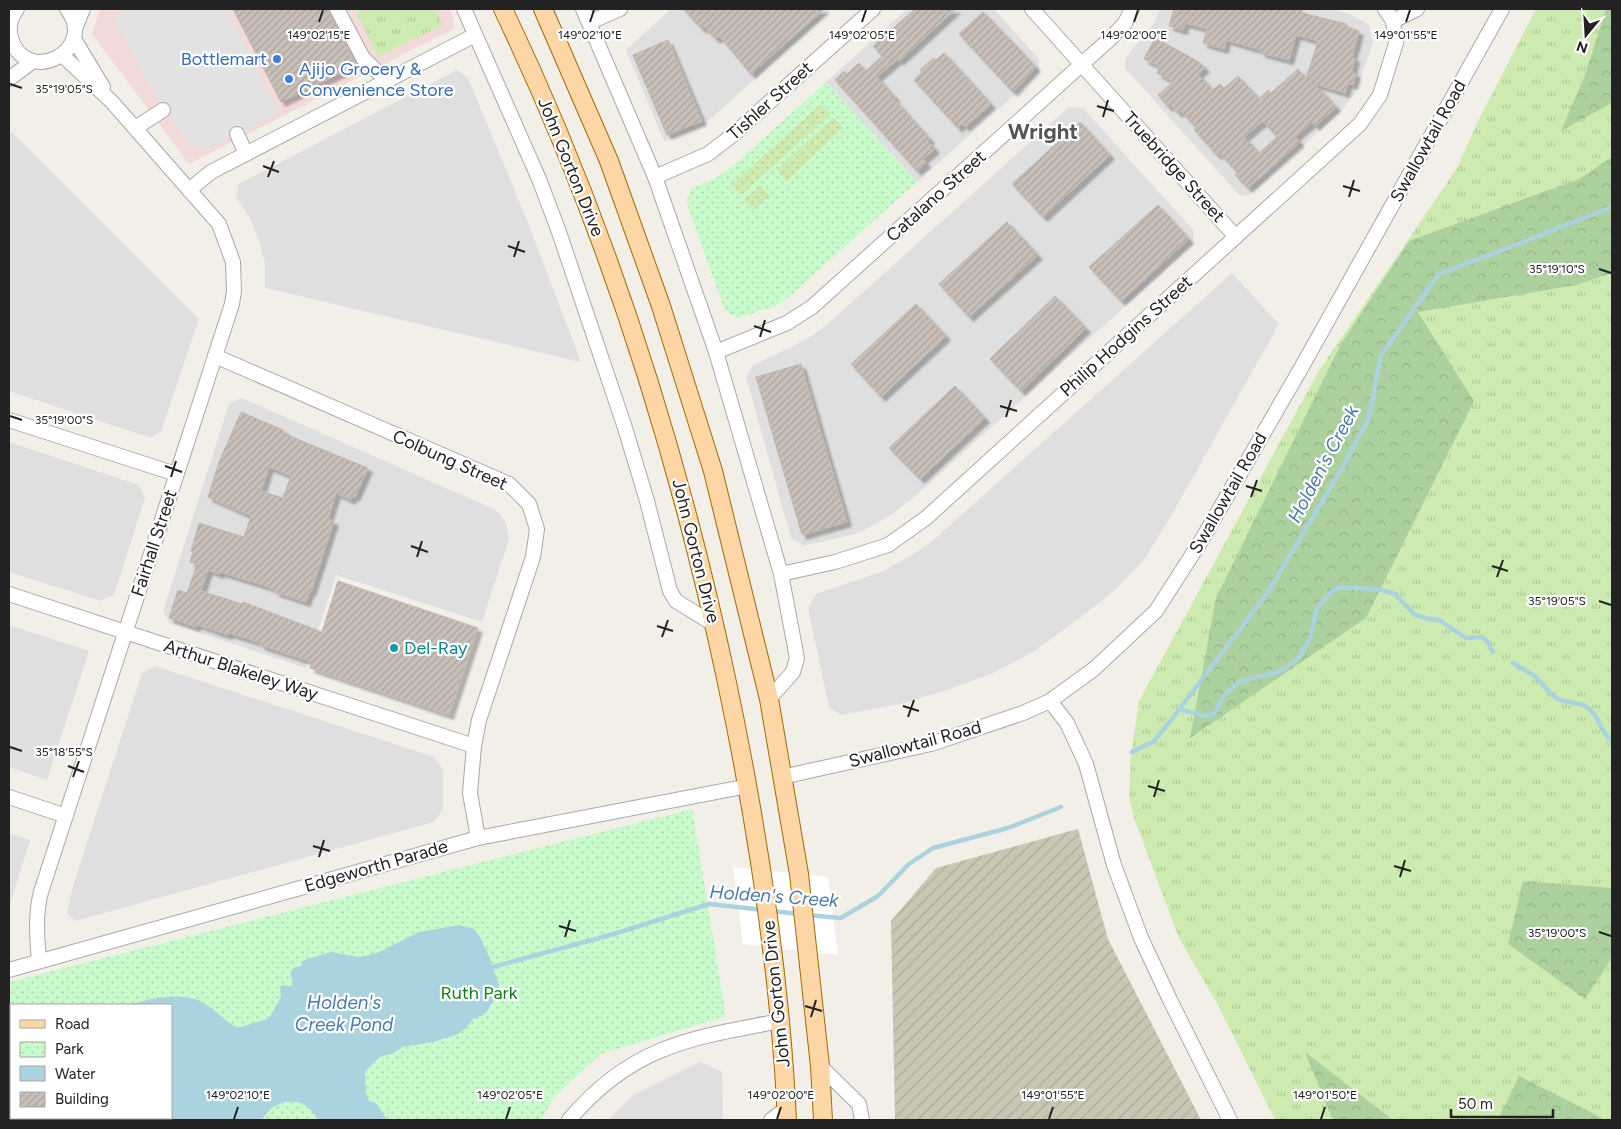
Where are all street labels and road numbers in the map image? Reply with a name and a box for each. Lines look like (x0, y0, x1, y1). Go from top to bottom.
street label: Tishler Street (723, 57, 817, 145)
street label: Swallowtail Road (1385, 76, 1471, 206)
street label: John Gorton Drive (533, 94, 609, 240)
street label: Truebridge Street (1118, 107, 1230, 227)
street label: Catalano Street (882, 145, 991, 247)
street label: Philip Hodgins Street (1055, 271, 1197, 401)
street label: Colbung Street (389, 425, 511, 495)
street label: Swallowtail Road (1184, 428, 1272, 558)
street label: John Gorton Drive (667, 477, 725, 626)
street label: Fairhall Street (126, 487, 182, 599)
street label: Arthur Blakeley Way (161, 635, 321, 705)
street label: Swallowtail Road (846, 716, 984, 772)
street label: Edgeworth Parade (302, 835, 450, 897)
street label: John Gorton Drive (757, 919, 795, 1069)

